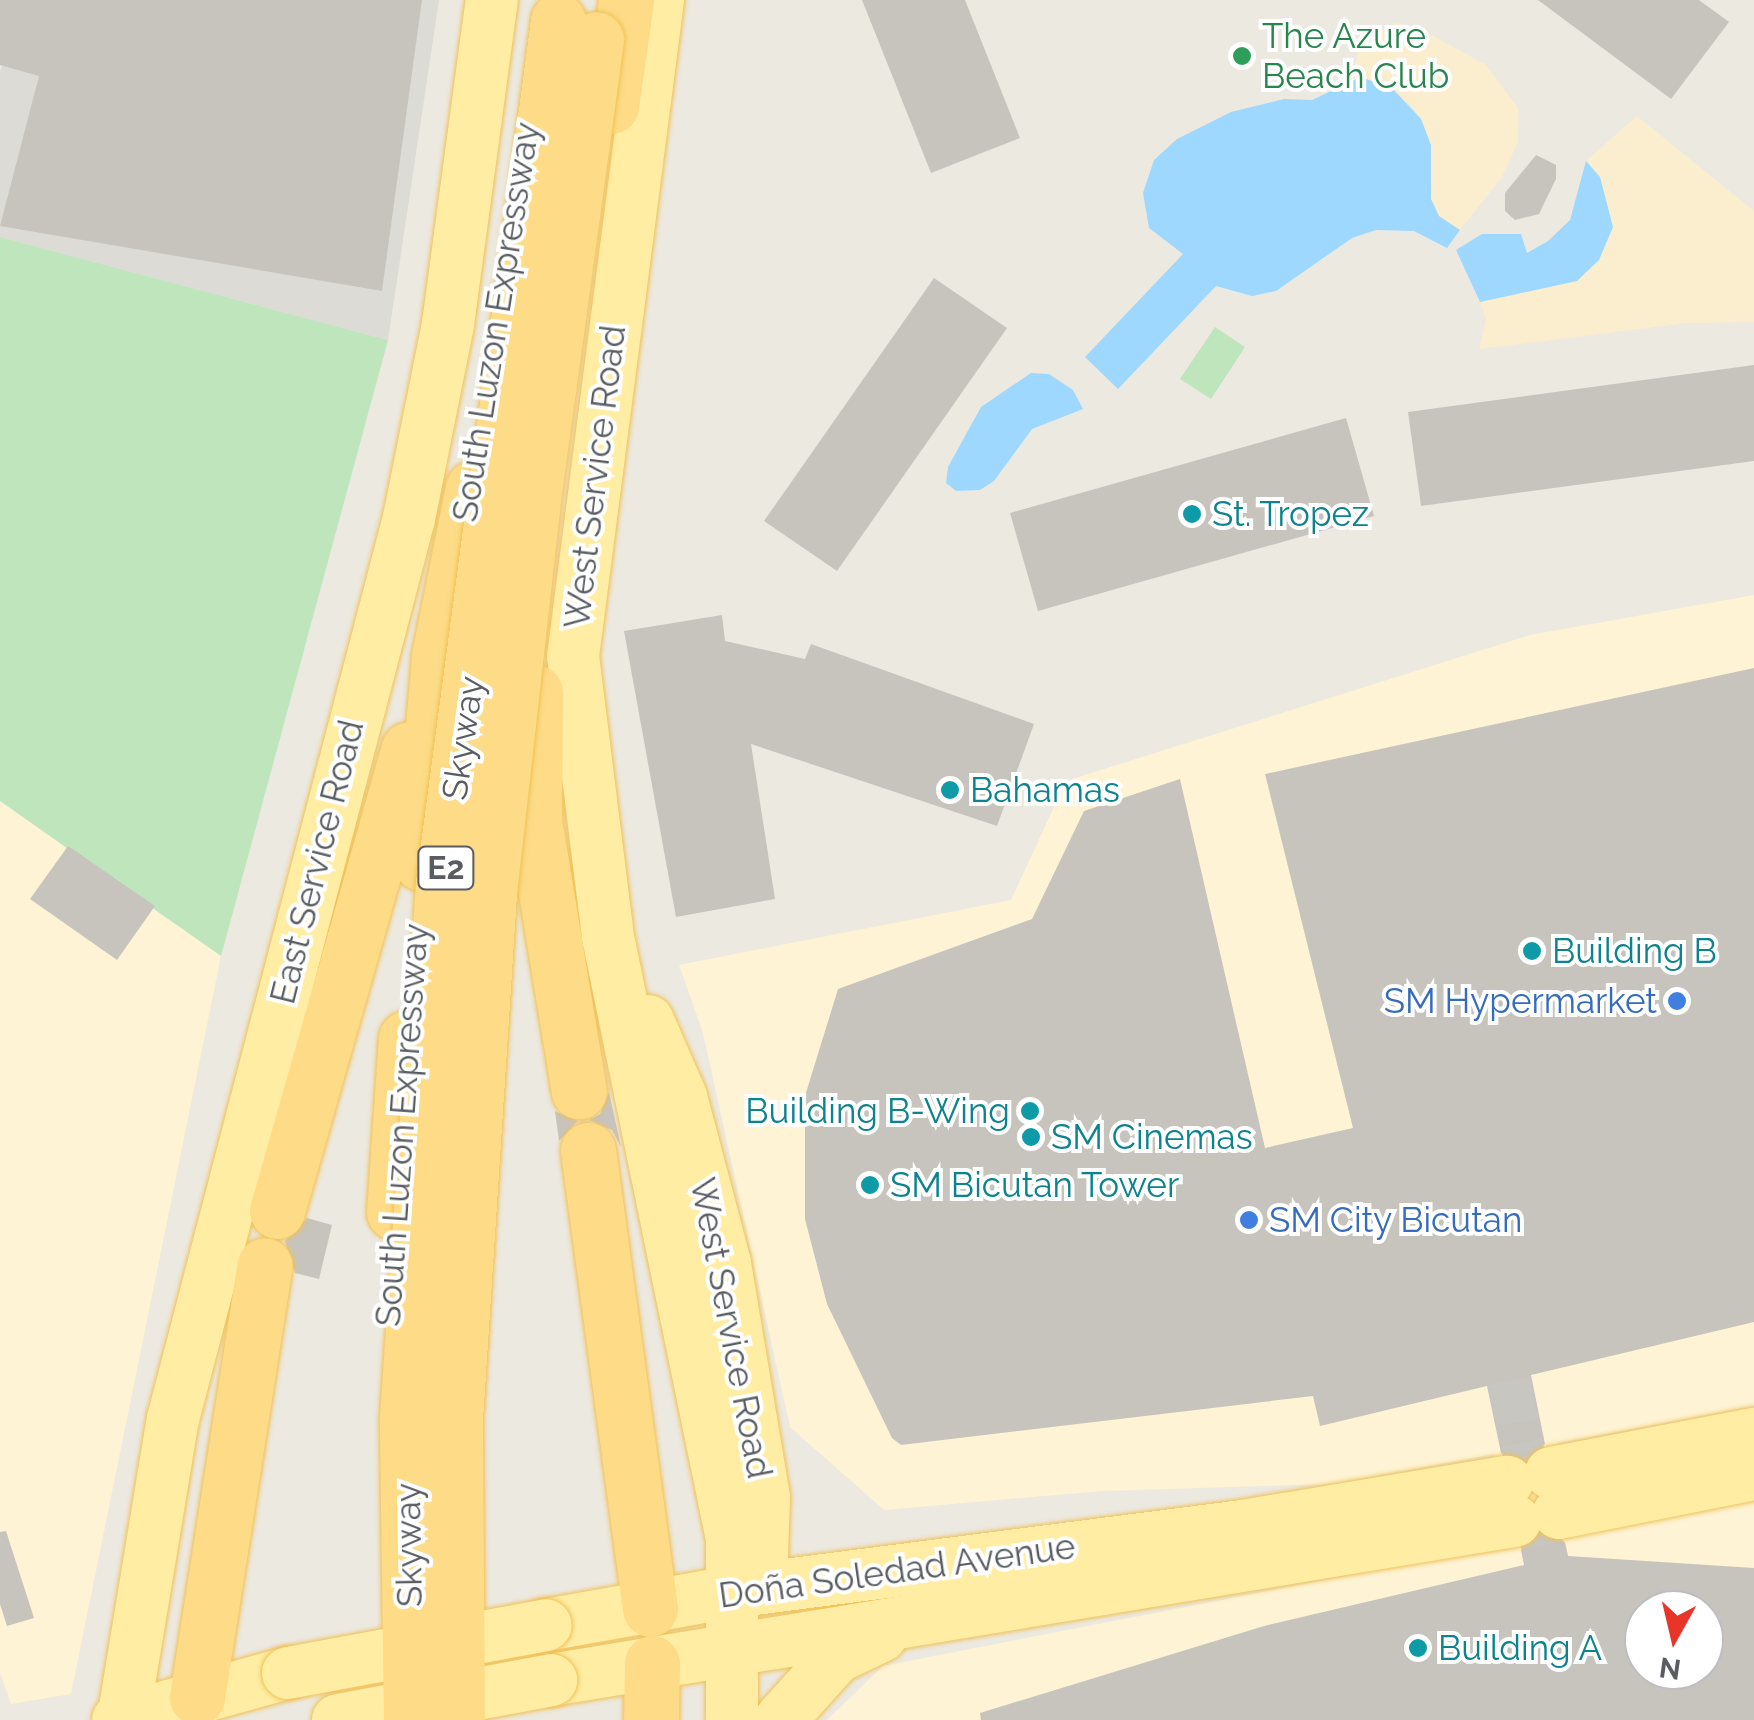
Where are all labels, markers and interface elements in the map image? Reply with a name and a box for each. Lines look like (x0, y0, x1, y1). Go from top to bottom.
place label: The Azure Beach Club (1262, 15, 1449, 97)
marker: The Azure Beach Club (1231, 45, 1253, 67)
street label: South Luzon Expressway (444, 119, 548, 525)
street label: West Service Road (556, 323, 634, 631)
place label: St. Tropez (1212, 493, 1370, 535)
marker: St. Tropez (1181, 503, 1203, 525)
street label: Skyway (434, 674, 492, 802)
street label: East Service Road (261, 716, 373, 1008)
place label: Bahamas (970, 769, 1120, 811)
marker: Bahamas (939, 779, 961, 801)
road number: E2 (416, 841, 476, 895)
street label: South Luzon Expressway (367, 922, 437, 1328)
place label: Building B (1552, 930, 1717, 972)
marker: Building B (1521, 940, 1543, 962)
place label: SM Hypermarket (1384, 980, 1657, 1022)
marker: SM Hypermarket (1666, 990, 1688, 1012)
place label: Building B-Wing (745, 1090, 1010, 1132)
marker: Building B-Wing (1019, 1100, 1041, 1122)
place label: SM Cinemas (1051, 1116, 1253, 1158)
marker: SM Cinemas (1020, 1126, 1042, 1148)
place label: SM Bicutan Tower (890, 1164, 1180, 1206)
street label: West Service Road (681, 1174, 781, 1482)
marker: SM Bicutan Tower (859, 1174, 881, 1196)
place label: SM City Bicutan (1269, 1199, 1523, 1241)
marker: SM City Bicutan (1238, 1209, 1260, 1231)
street label: Skyway (387, 1483, 431, 1607)
street label: Doña Soledad Avenue (715, 1525, 1079, 1617)
north arrow (1624, 1590, 1724, 1690)
place label: Building A (1438, 1627, 1603, 1669)
marker: Building A (1407, 1637, 1429, 1659)
text: N (1657, 1650, 1683, 1686)

